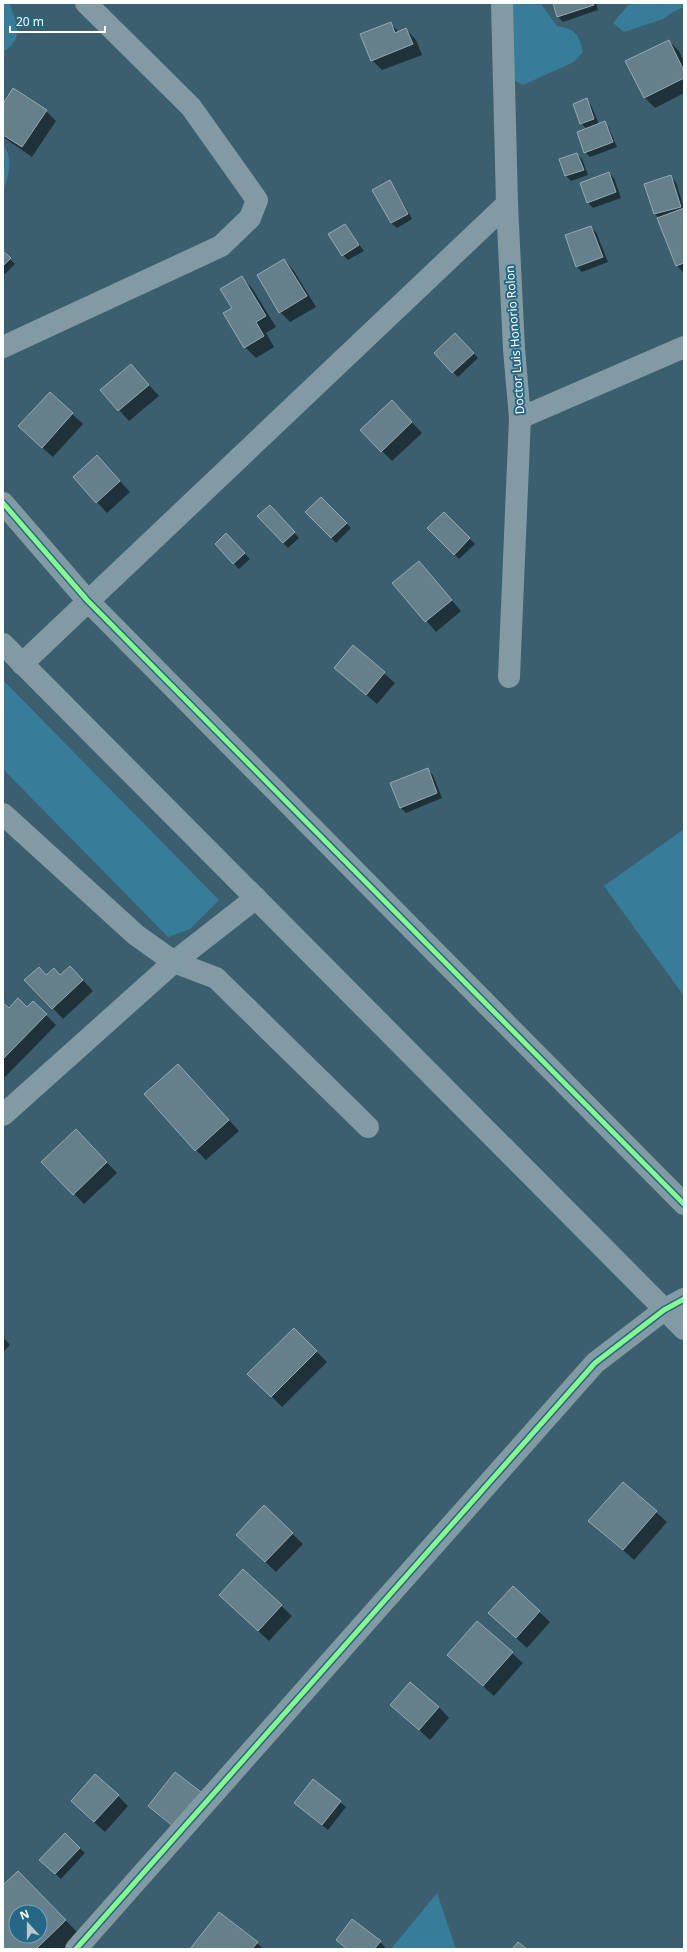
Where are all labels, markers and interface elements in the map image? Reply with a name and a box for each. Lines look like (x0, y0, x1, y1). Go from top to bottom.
scale bar (10, 8, 105, 34)
text: 20 m (16, 13, 44, 30)
street label: Doctor Luis Honorio Rolon (501, 265, 528, 415)
north arrow (8, 1904, 48, 1944)
text: N (17, 1906, 31, 1923)

